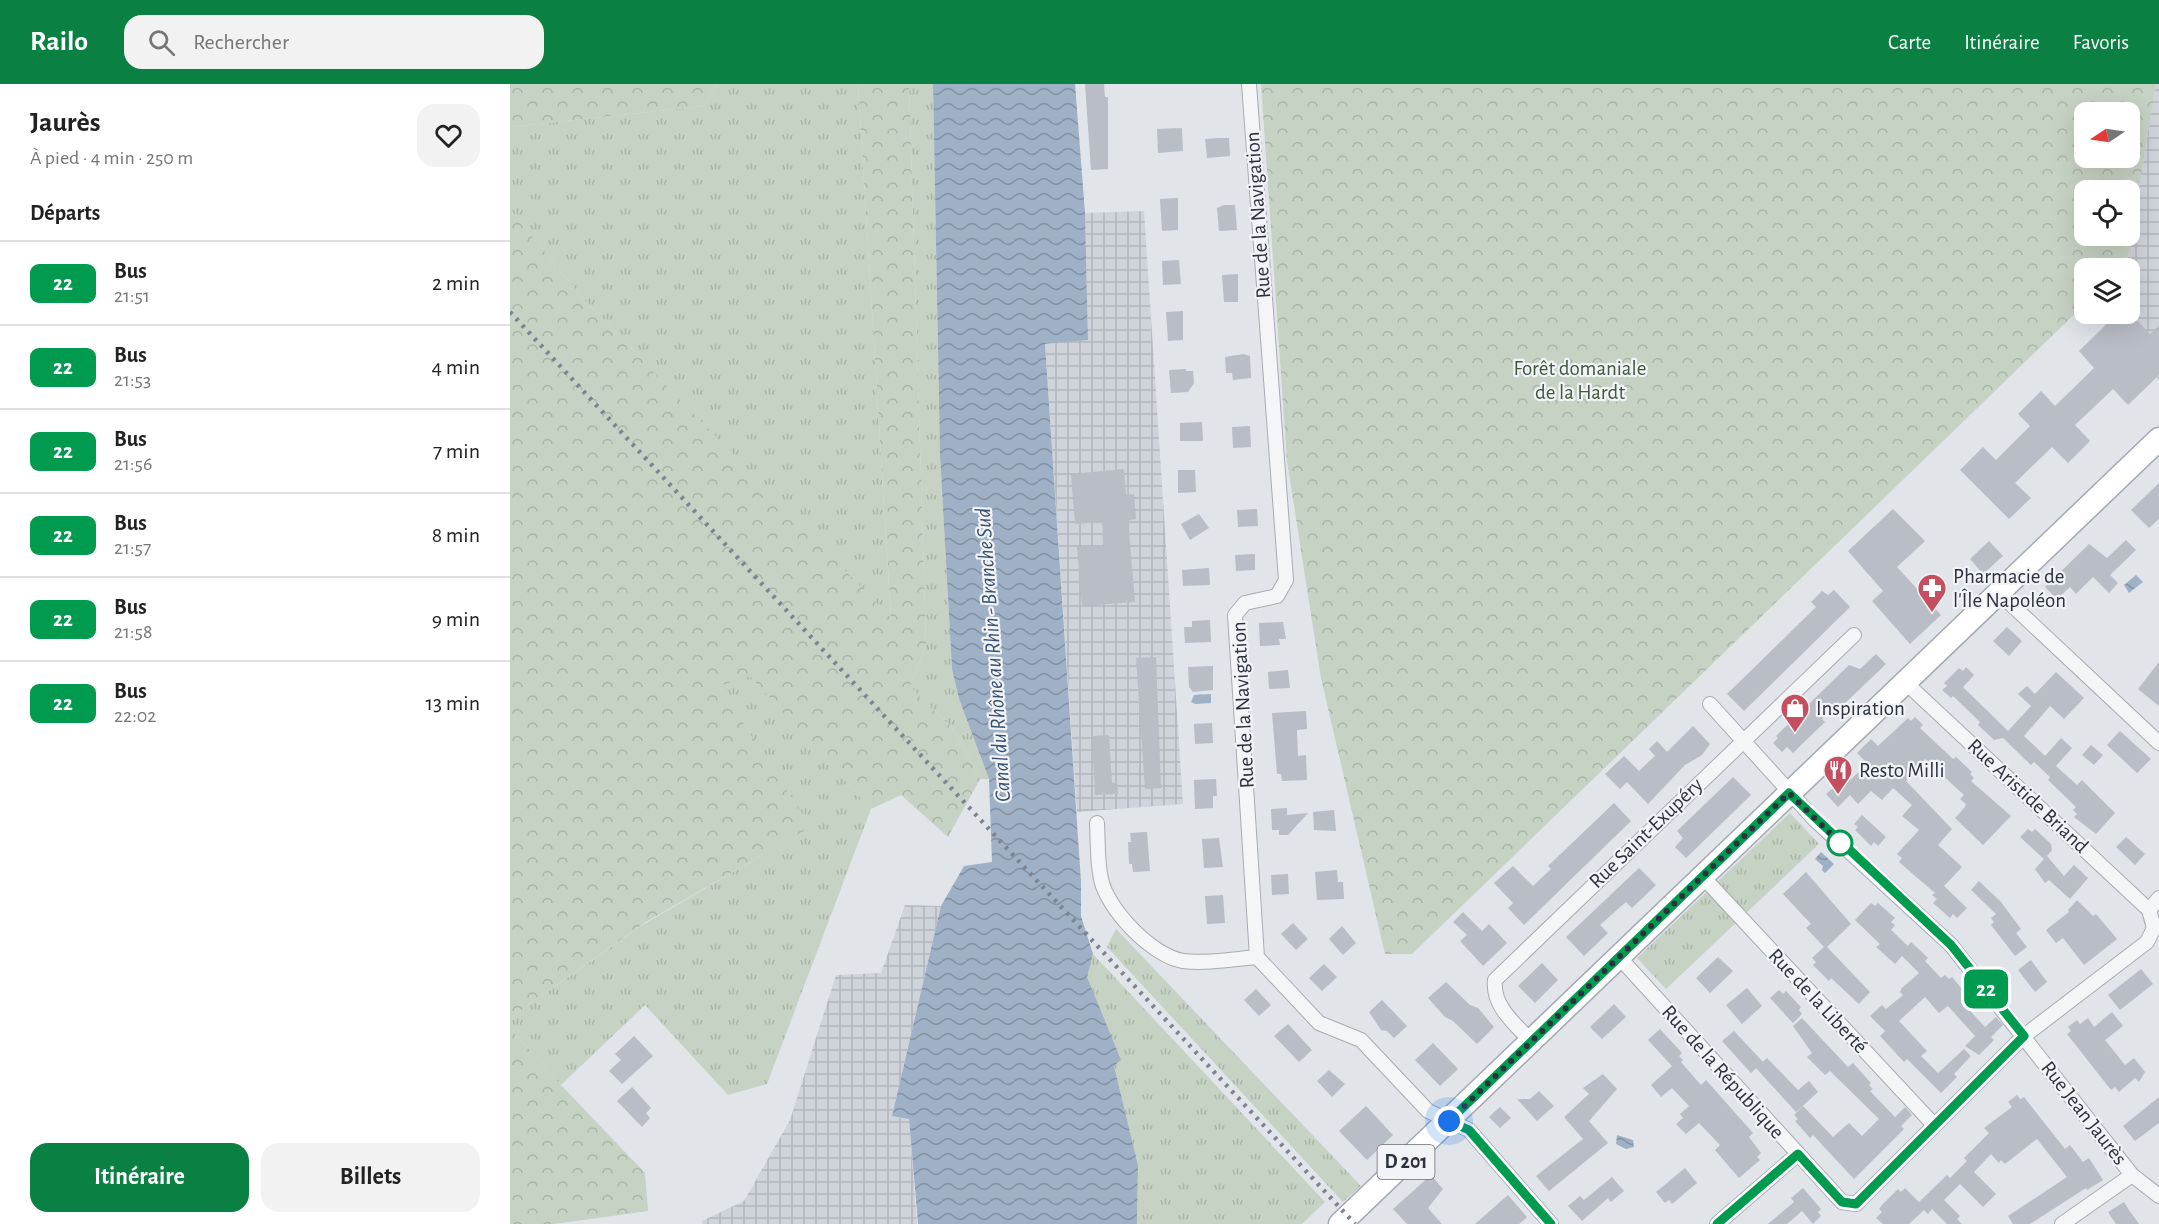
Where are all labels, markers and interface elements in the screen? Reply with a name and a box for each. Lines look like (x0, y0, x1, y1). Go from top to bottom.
search box (124, 15, 544, 69)
icon: search (145, 26, 178, 59)
text: Railo (30, 28, 88, 56)
text: Rechercher (193, 31, 289, 53)
text: Carte (1888, 32, 1931, 53)
text: Itinéraire (1964, 32, 2040, 53)
text: Favoris (2073, 32, 2129, 53)
north arrow (2074, 102, 2140, 168)
map controls (2074, 102, 2140, 324)
button: heart (417, 104, 480, 167)
text: Jaurès (30, 109, 101, 137)
street label: Rue de la Navigation (1242, 131, 1274, 299)
text: À pied · 4 min · 250 m (30, 148, 193, 168)
button: locate (2074, 180, 2140, 246)
text: Départs (30, 202, 100, 224)
button: layers (2074, 258, 2140, 324)
text: Bus (114, 260, 147, 282)
text: 2 min (432, 272, 480, 294)
text: 22 (53, 273, 73, 294)
text: 21:51 (114, 286, 150, 306)
text: Bus (114, 344, 147, 366)
text: 4 min (432, 356, 480, 378)
text: 22 (53, 357, 73, 378)
park label: Forêt domaniale de la Hardt (1514, 358, 1646, 403)
text: 21:53 (114, 370, 151, 390)
text: Bus (114, 428, 147, 450)
text: 7 min (433, 440, 480, 462)
text: 22 (53, 441, 73, 462)
text: 21:56 (114, 454, 152, 474)
water label: Canal du Rhône au Rhin - Branche Sud (972, 507, 1014, 803)
text: Bus (114, 512, 147, 534)
text: 8 min (432, 524, 480, 546)
text: 22 (53, 525, 73, 546)
text: 21:57 (114, 538, 151, 558)
place label: Pharmacie de l'Île Napoléon (1953, 566, 2066, 611)
pharmacy icon: Pharmacie de l'Île Napoléon (1916, 572, 1948, 614)
text: Bus (114, 596, 147, 618)
text: 9 min (432, 608, 480, 630)
text: 22 (53, 609, 73, 630)
street label: Rue de la Navigation (1228, 621, 1258, 789)
text: 21:58 (114, 622, 152, 642)
text: Bus (114, 680, 147, 702)
text: 13 min (425, 692, 480, 714)
shop icon: Inspiration (1779, 692, 1811, 734)
text: 22 (53, 693, 73, 714)
place label: Inspiration (1816, 698, 1905, 719)
text: 22:02 (114, 706, 156, 726)
street label: Rue Aristide Briand (1964, 735, 2093, 857)
restaurant icon: Resto Milli (1822, 754, 1854, 796)
place label: Resto Milli (1859, 760, 1945, 781)
street label: Rue Saint-Exupéry (1585, 774, 1707, 892)
unlabelled marker (1827, 830, 1853, 856)
street label: Rue de la Liberté (1764, 945, 1872, 1057)
line badge: 22 (1959, 970, 2013, 1008)
text: 22 (1976, 979, 1996, 1000)
street label: Rue de la République (1658, 1001, 1788, 1143)
street label: Rue Jean Jaurès (2037, 1057, 2131, 1169)
your location (1434, 1106, 1464, 1136)
button: Itinéraire (30, 1143, 249, 1212)
button: Billets (261, 1143, 480, 1212)
road number: D 201 (1378, 1145, 1434, 1179)

